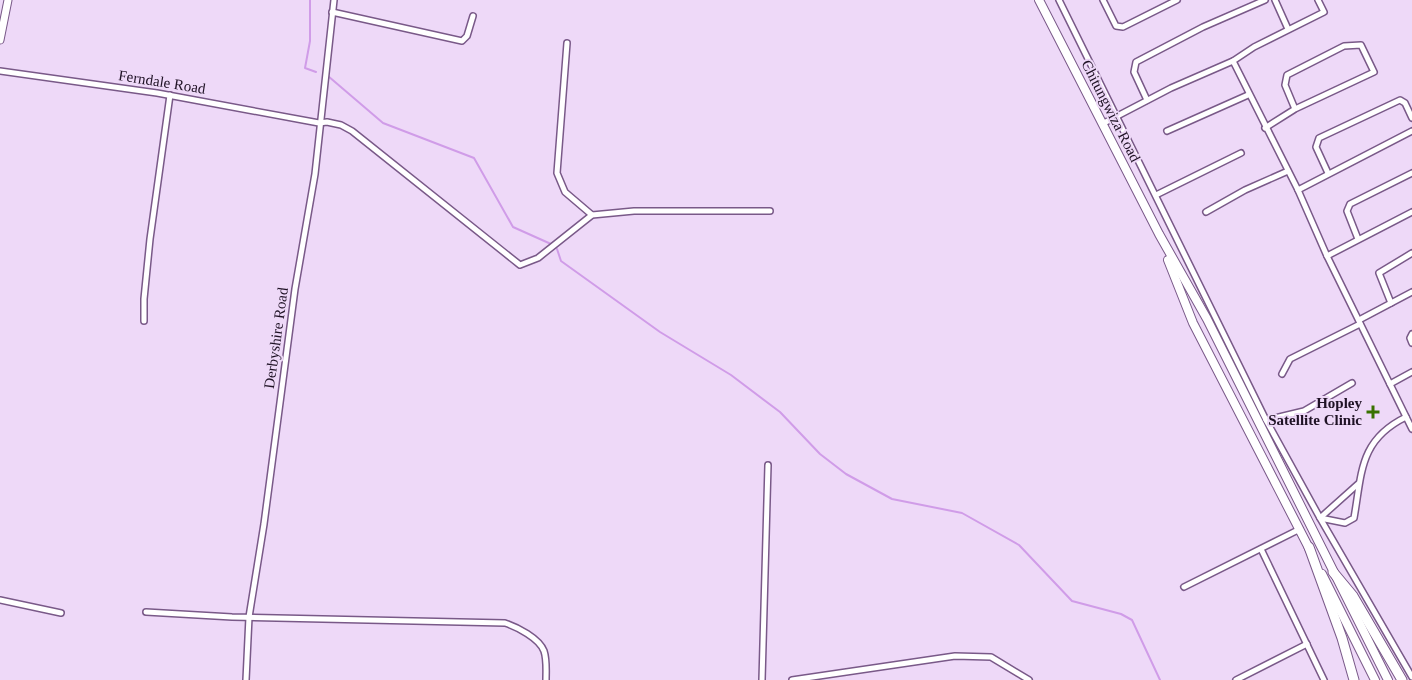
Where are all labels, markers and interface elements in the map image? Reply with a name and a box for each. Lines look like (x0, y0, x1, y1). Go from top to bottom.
street label: Chitungwiza Road (1078, 57, 1144, 165)
street label: Ferndale Road (117, 67, 207, 97)
street label: Derbyshire Road (261, 286, 291, 390)
place label: Hopley Satellite Clinic (1268, 395, 1362, 428)
marker: Hopley Satellite Clinic (1366, 405, 1380, 419)

